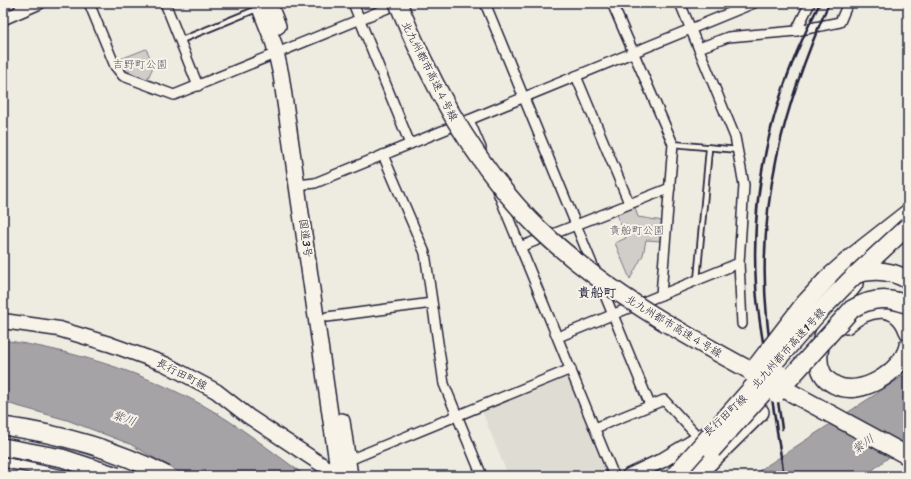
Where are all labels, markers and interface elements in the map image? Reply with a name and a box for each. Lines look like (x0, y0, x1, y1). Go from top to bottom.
street label: 北九州都市高速４号線 (396, 18, 463, 125)
park label: 吉野町公園 (113, 55, 168, 74)
street label: 国道3号 (293, 217, 318, 259)
park label: 貴船町公園 (610, 221, 665, 240)
district label: 貴船町 (577, 281, 617, 304)
street label: 北九州都市高速４号線 (622, 290, 726, 363)
street label: 北九州都市高速1号線 (747, 303, 830, 393)
street label: 長行田町線 (153, 353, 211, 395)
street label: 長行田町線 (699, 390, 752, 441)
water label: 紫川 (109, 404, 139, 432)
water label: 紫川 (847, 428, 879, 460)

